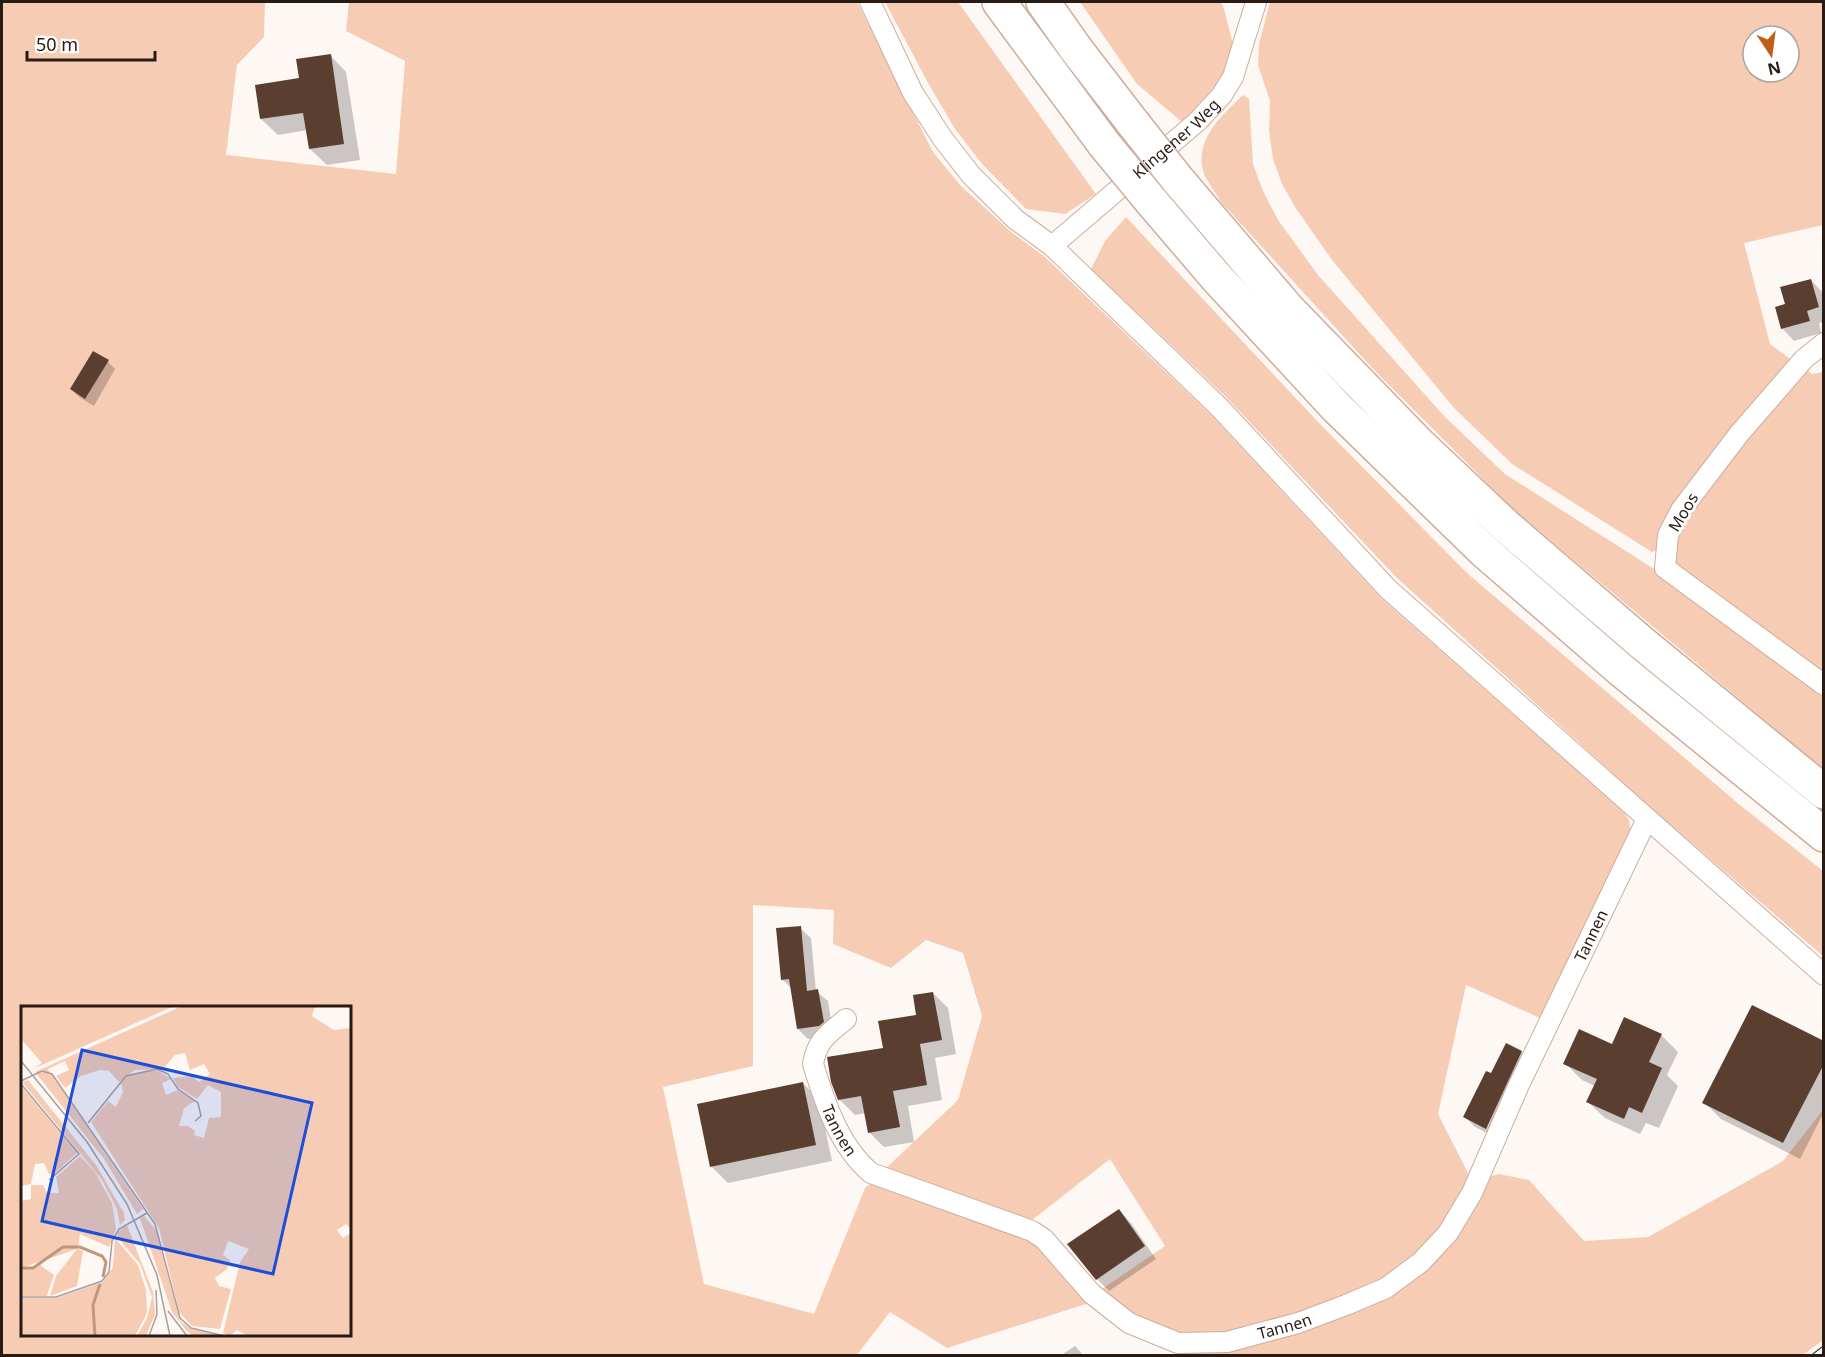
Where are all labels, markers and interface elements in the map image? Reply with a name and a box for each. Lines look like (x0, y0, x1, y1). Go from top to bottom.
scale bar (27, 24, 154, 62)
north arrow (1741, 24, 1801, 84)
text: 50 m (36, 32, 78, 56)
text: N (1766, 56, 1783, 81)
street label: Klingener Weg (1128, 94, 1224, 183)
street label: Moos (1663, 489, 1703, 535)
street label: Tannen (1569, 906, 1613, 965)
inset map (21, 1006, 351, 1336)
street label: Tannen (817, 1101, 862, 1160)
street label: Tannen (1255, 1308, 1315, 1344)

